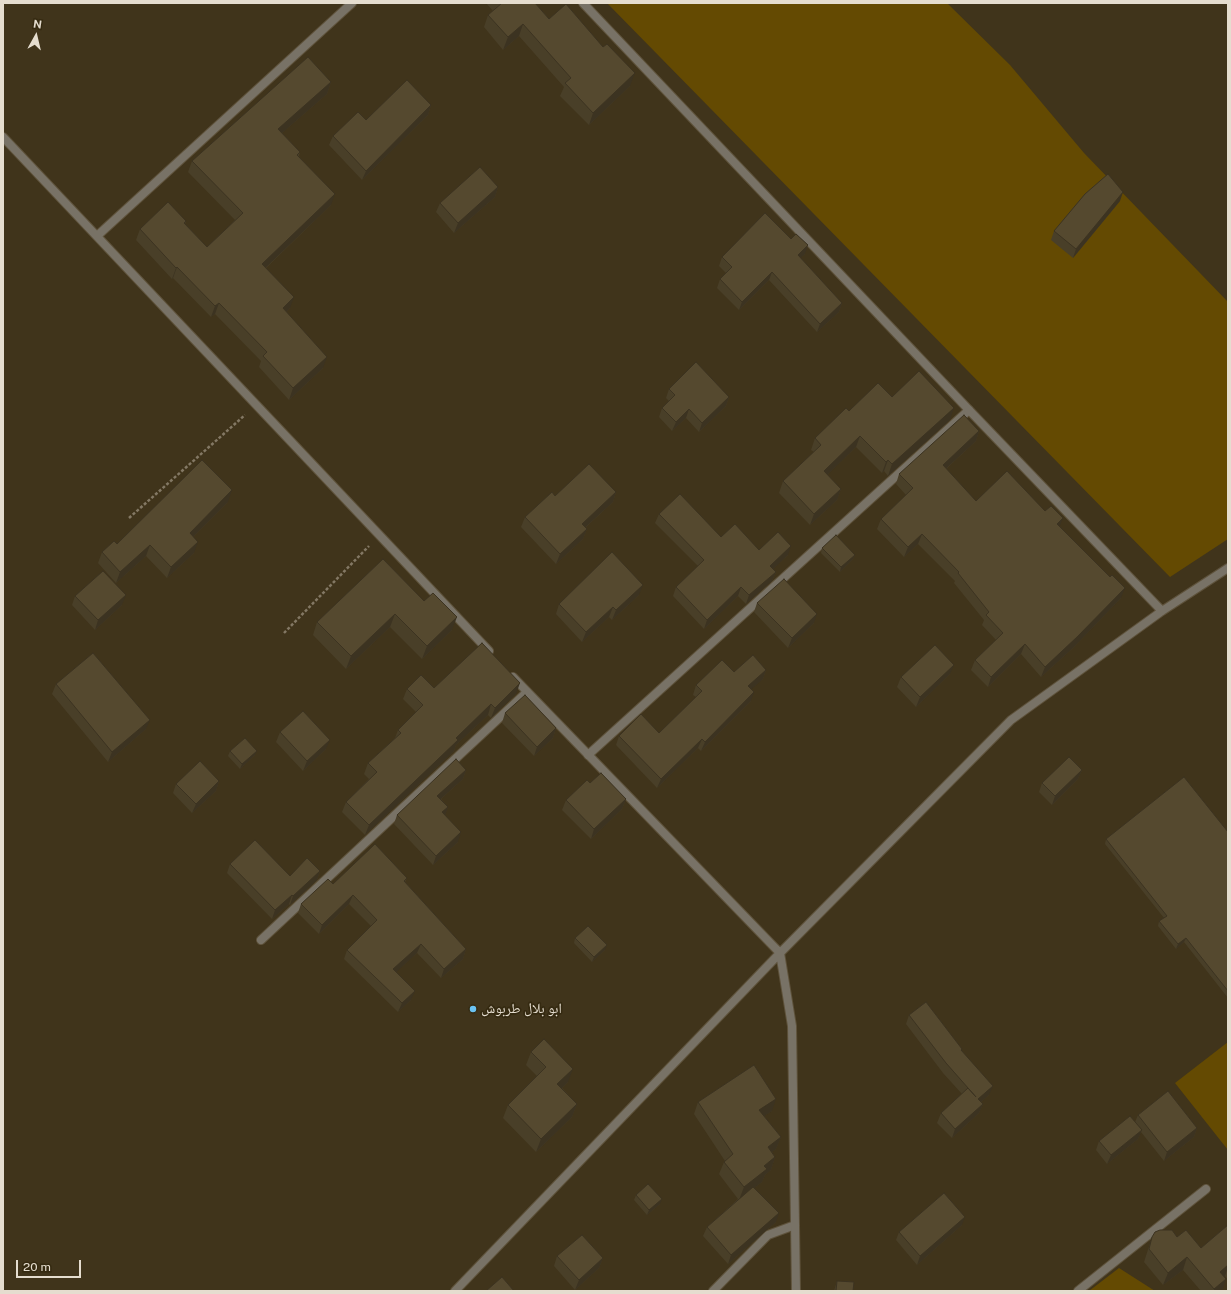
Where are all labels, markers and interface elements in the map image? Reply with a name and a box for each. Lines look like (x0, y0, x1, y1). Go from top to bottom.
north arrow (16, 16, 56, 56)
text: N (33, 18, 43, 31)
place label: ابو بلال طربوش (481, 1001, 562, 1017)
marker: ابو بلال طربوش (468, 1004, 478, 1014)
scale bar (18, 1252, 83, 1278)
text: 20 m (23, 1260, 51, 1274)

